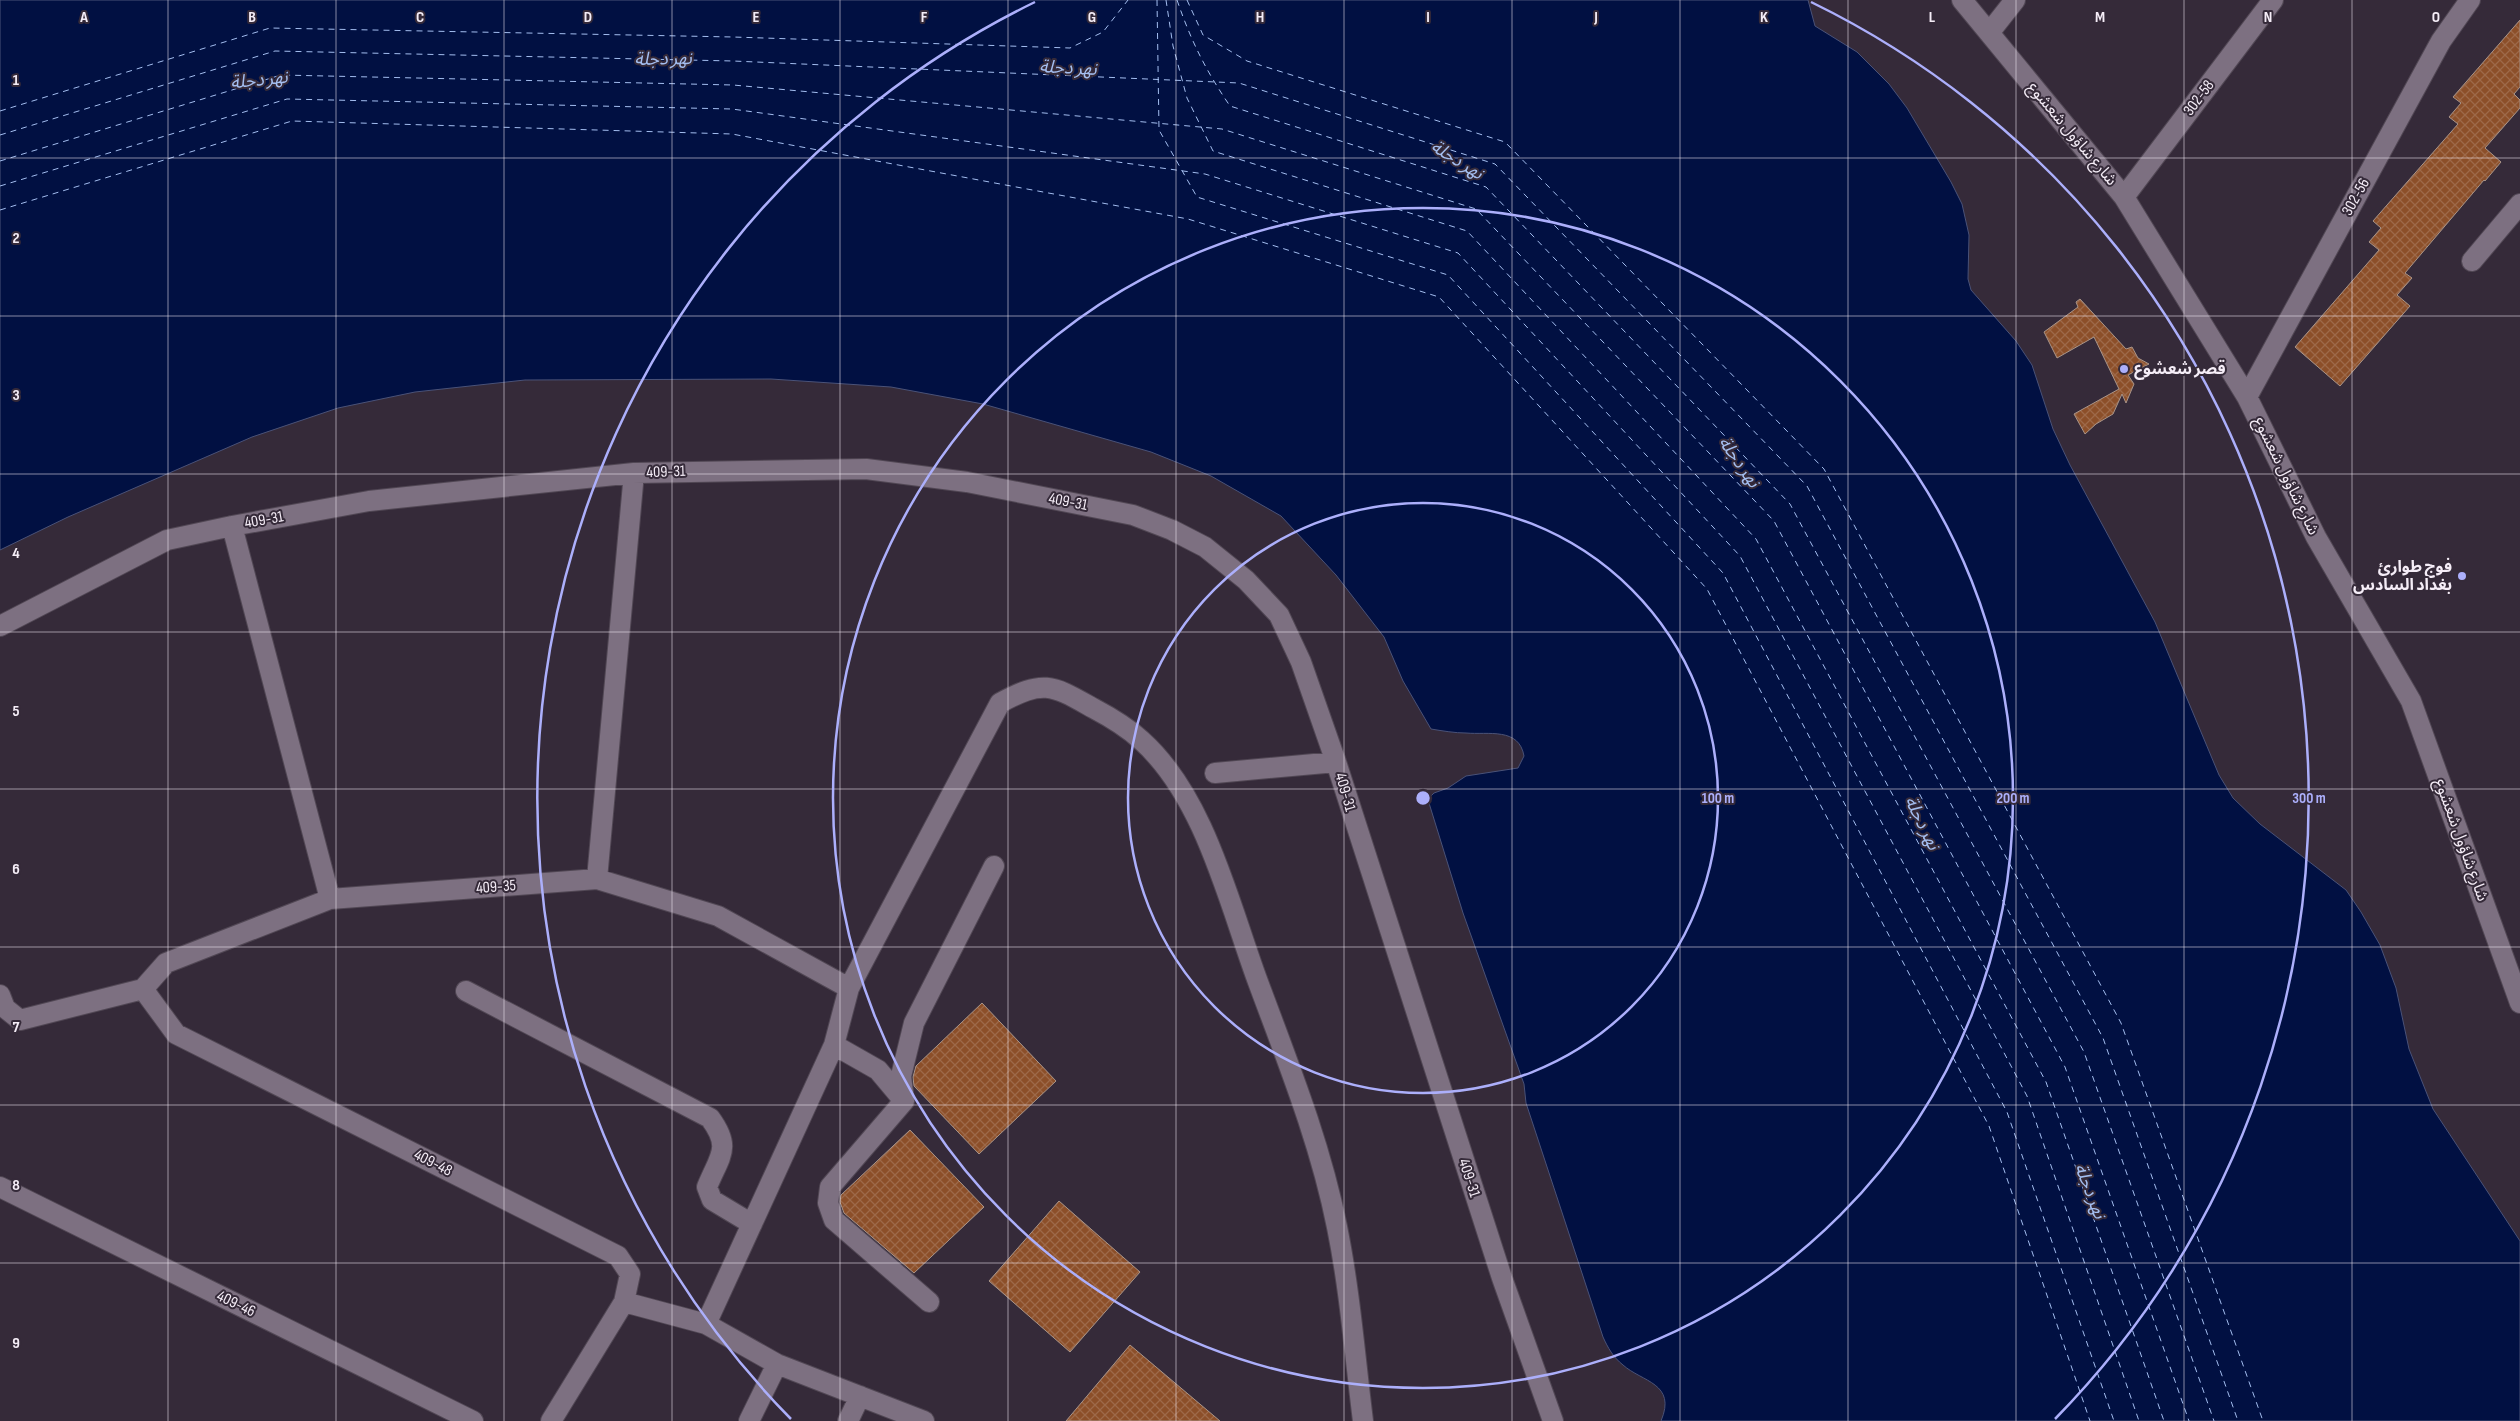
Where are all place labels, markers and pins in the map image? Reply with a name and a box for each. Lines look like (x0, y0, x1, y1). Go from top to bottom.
place label: قصر شعشوع (2134, 359, 2226, 380)
marker: قصر شعشوع (2118, 363, 2130, 375)
place label: فوج طوارئ بغداد السادس (2353, 557, 2452, 595)
marker: فوج طوارئ بغداد السادس (2456, 570, 2468, 582)
centre of rings (1414, 789, 1432, 807)

